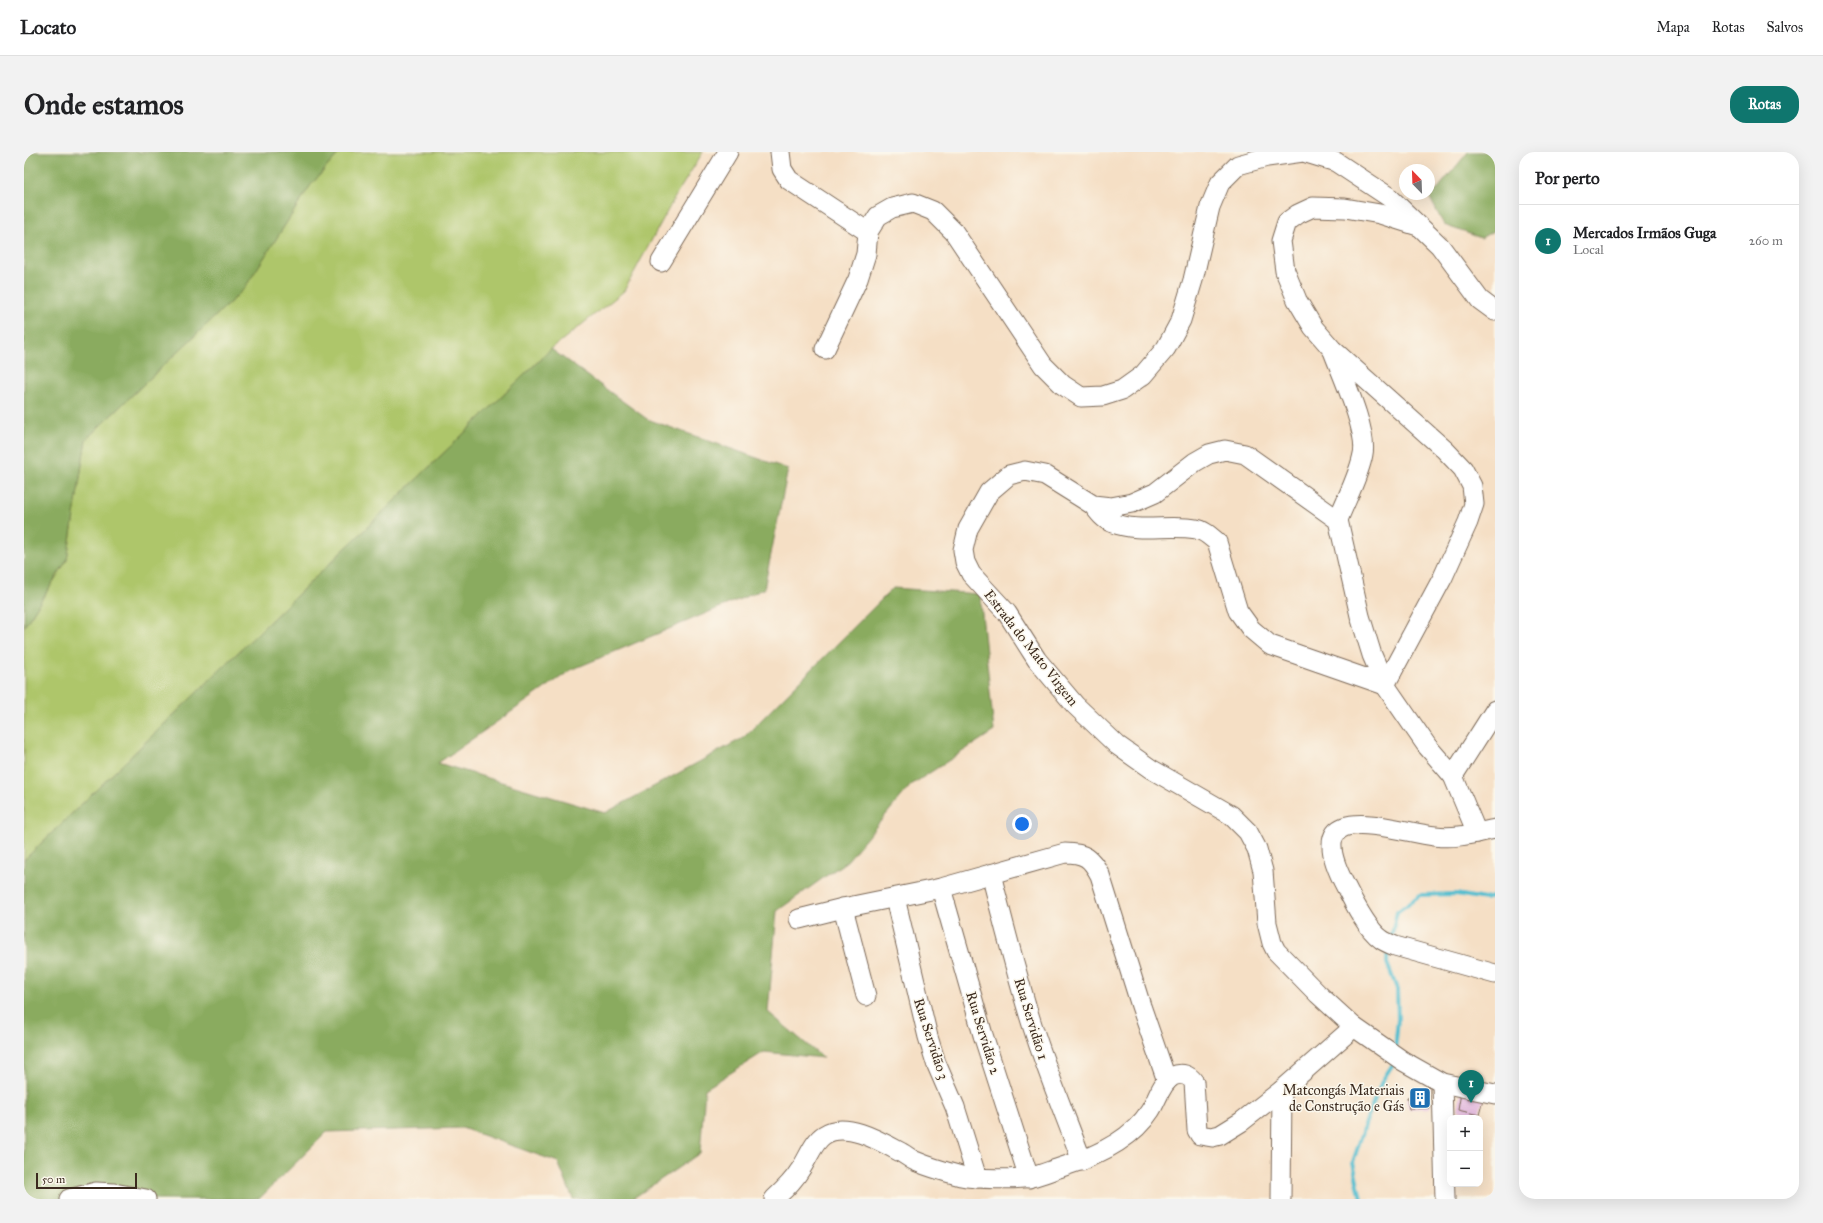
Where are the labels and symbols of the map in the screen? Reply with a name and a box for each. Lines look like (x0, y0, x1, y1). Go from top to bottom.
north arrow (1399, 164, 1435, 200)
street label: Estrada do Mato Virgem (980, 586, 1082, 710)
your location (1012, 814, 1032, 834)
street label: Rua Servidão 1 (1010, 976, 1052, 1062)
street label: Rua Servidão 2 (962, 989, 1004, 1077)
street label: Rua Servidão 3 (910, 996, 952, 1082)
pin: 1 (1458, 1070, 1484, 1103)
place label: Matcongás Materiais de Construção e Gás (1282, 1082, 1404, 1115)
building icon: Matcongás Materiais de Construção e Gás (1407, 1085, 1433, 1111)
scale bar (36, 1171, 137, 1190)

